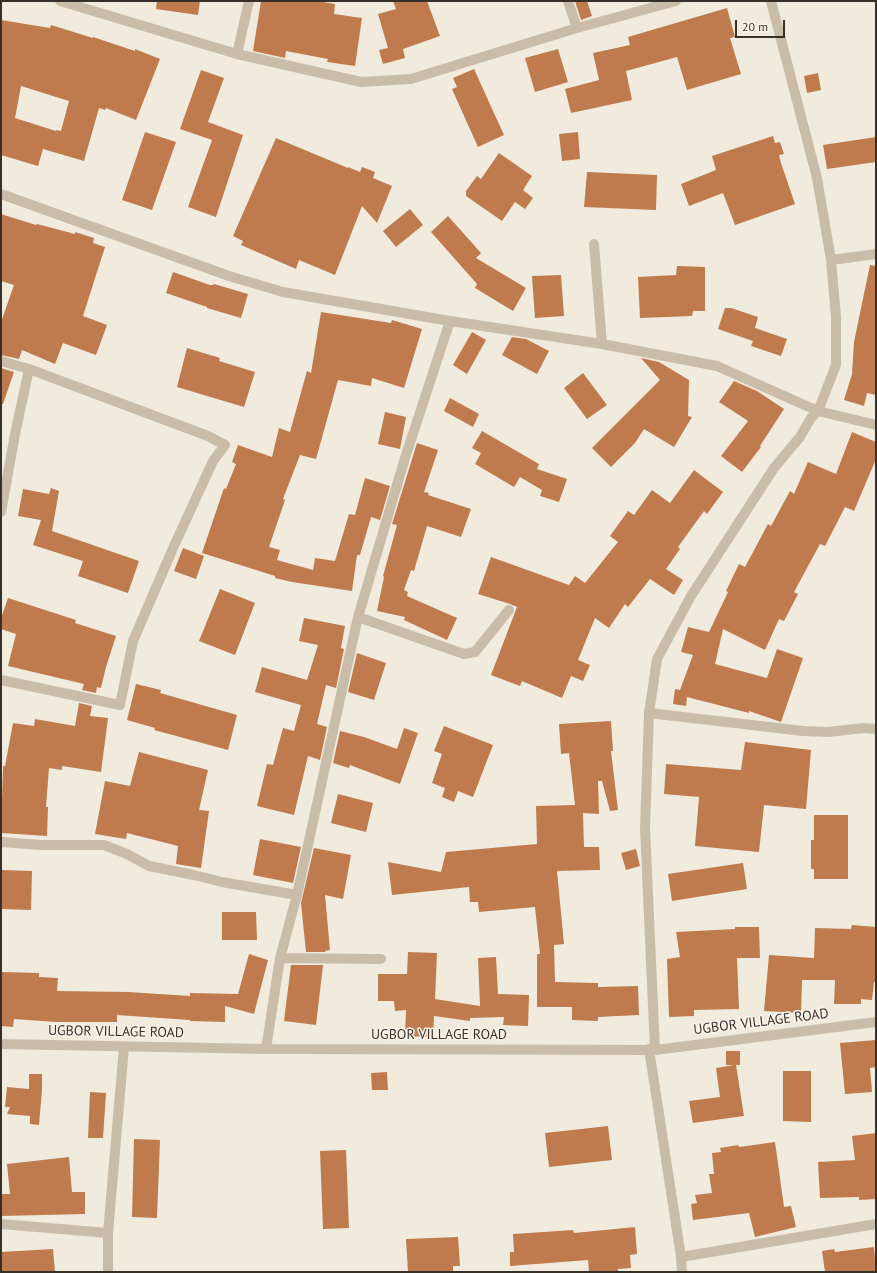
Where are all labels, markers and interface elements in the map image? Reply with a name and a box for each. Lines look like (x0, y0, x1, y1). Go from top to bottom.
scale bar (737, 12, 787, 38)
text: 20 m (742, 19, 768, 34)
street label: UGBOR VILLAGE ROAD (692, 1005, 830, 1039)
street label: UGBOR VILLAGE ROAD (48, 1022, 184, 1042)
street label: UGBOR VILLAGE ROAD (371, 1027, 507, 1043)

